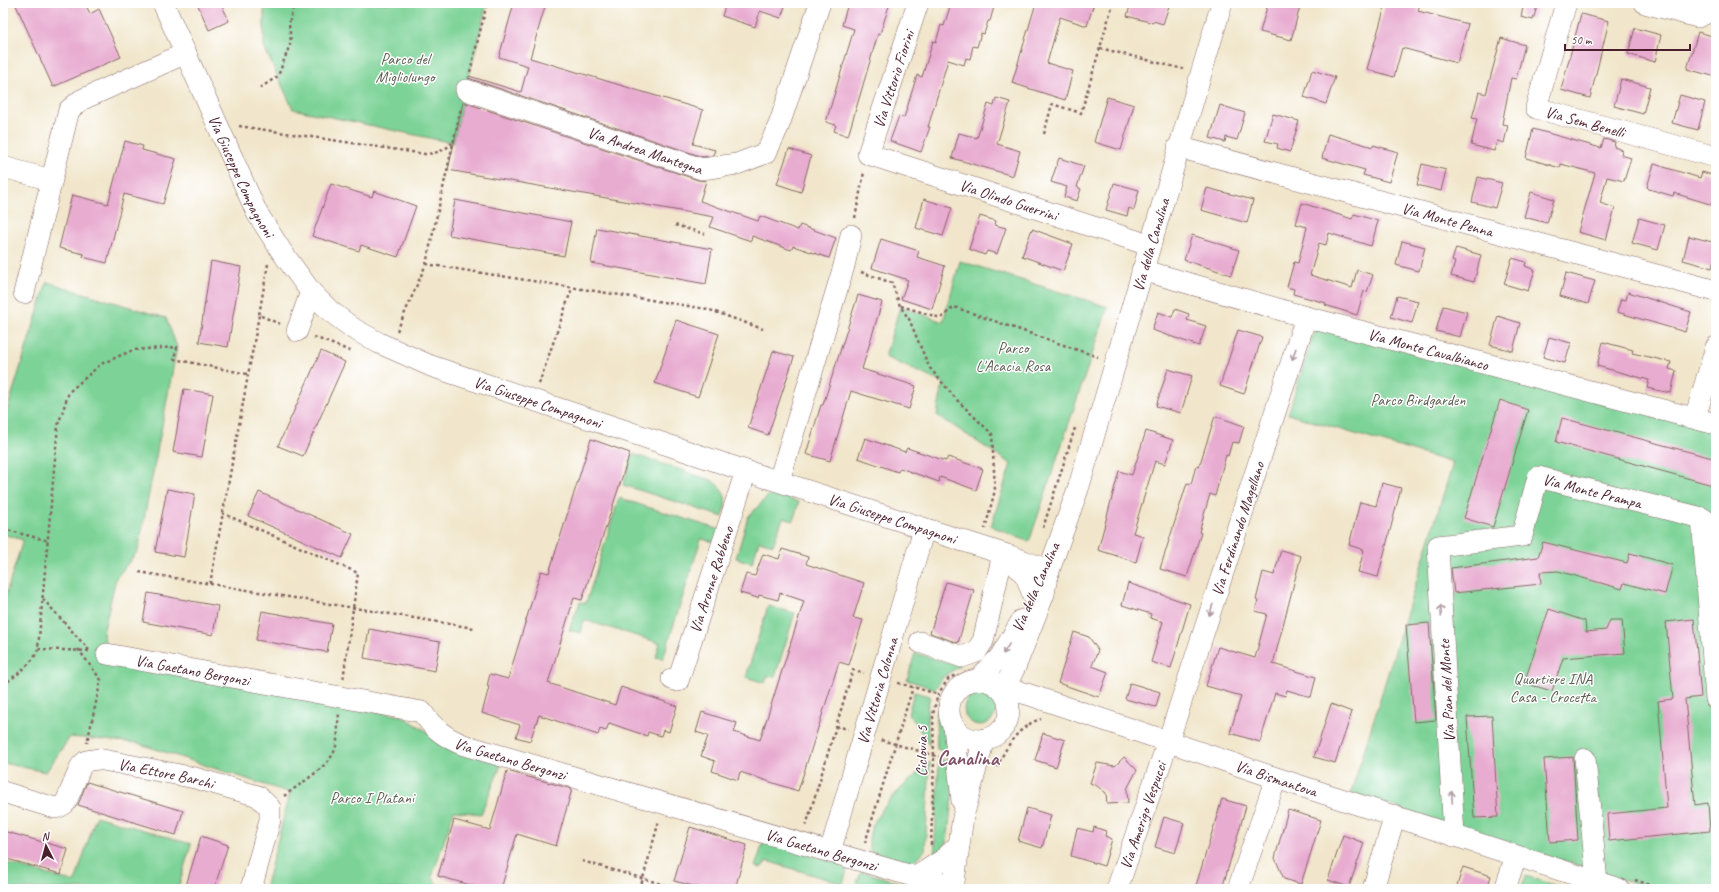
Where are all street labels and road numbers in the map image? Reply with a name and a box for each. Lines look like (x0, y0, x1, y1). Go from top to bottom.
street label: Via Vittorio Fiorini (869, 26, 920, 131)
street label: Via Sem Benelli (1543, 102, 1628, 143)
street label: Via Giuseppe Compagnoni (203, 112, 280, 243)
street label: Via Andrea Mantegna (585, 122, 706, 180)
street label: Via Olindo Guerrini (957, 175, 1062, 226)
street label: Via della Canalina (1128, 195, 1175, 294)
street label: Via Monte Penna (1400, 198, 1496, 242)
street label: Via Monte Cavalbianco (1366, 325, 1492, 376)
street label: Via Giuseppe Compagnoni (471, 372, 606, 434)
street label: Via Ferdinando Magellano (1207, 458, 1270, 598)
street label: Via Monte Prampa (1540, 470, 1645, 514)
street label: Via Giuseppe Compagnoni (826, 489, 960, 550)
street label: Via Aronne Rabbeno (685, 523, 739, 636)
street label: Via della Canalina (1007, 538, 1065, 635)
street label: Via Vittoria Colonna (853, 634, 903, 747)
street label: Via Pian del Monte (1434, 637, 1460, 743)
street label: Via Gaetano Bergonzi (134, 650, 253, 691)
street label: Ciclovia 5 (912, 725, 932, 776)
street label: Via Gaetano Bergonzi (451, 733, 570, 786)
street label: Via Ettore Barchi (116, 754, 218, 794)
street label: Via Bismantova (1233, 756, 1321, 802)
street label: Via Amerigo Vespucci (1116, 758, 1172, 872)
street label: Via Gaetano Bergonzi (763, 825, 881, 877)

